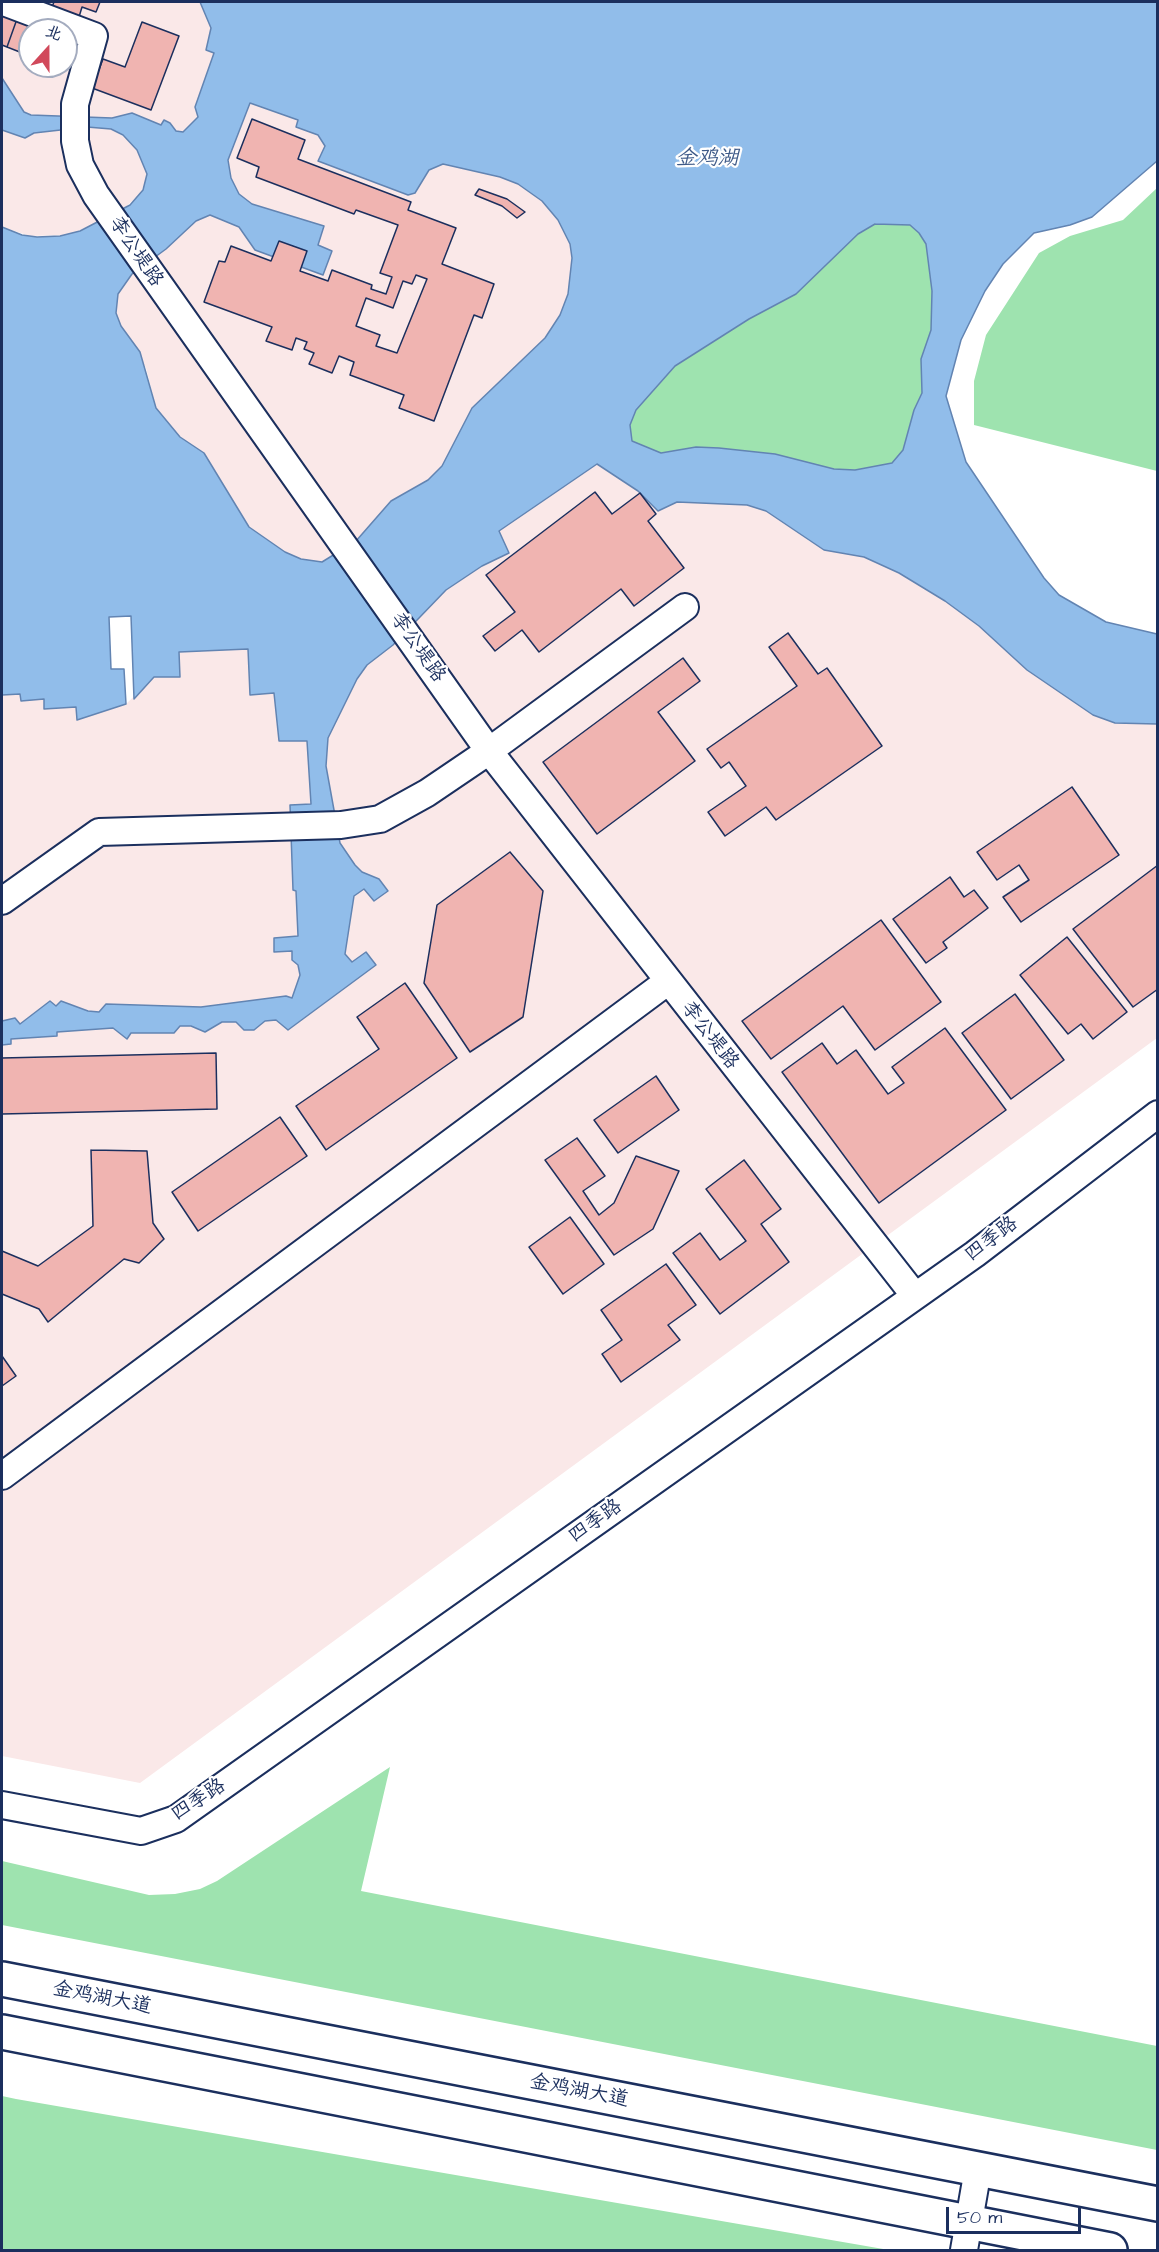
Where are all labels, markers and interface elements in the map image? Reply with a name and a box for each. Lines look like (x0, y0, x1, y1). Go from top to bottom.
north arrow (18, 18, 78, 78)
text: 北 (42, 20, 65, 46)
water label: 金鸡湖 (676, 147, 738, 173)
street label: 李公堤路 (103, 212, 167, 292)
street label: 李公堤路 (384, 608, 450, 688)
street label: 李公堤路 (675, 997, 743, 1075)
street label: 四季路 (961, 1212, 1023, 1268)
street label: 四季路 (565, 1495, 627, 1549)
street label: 四季路 (167, 1775, 231, 1827)
street label: 金鸡湖大道 (51, 1978, 153, 2020)
street label: 金鸡湖大道 (528, 2071, 630, 2113)
scale bar (949, 2195, 1084, 2233)
text: 50 m (957, 2205, 1002, 2230)

